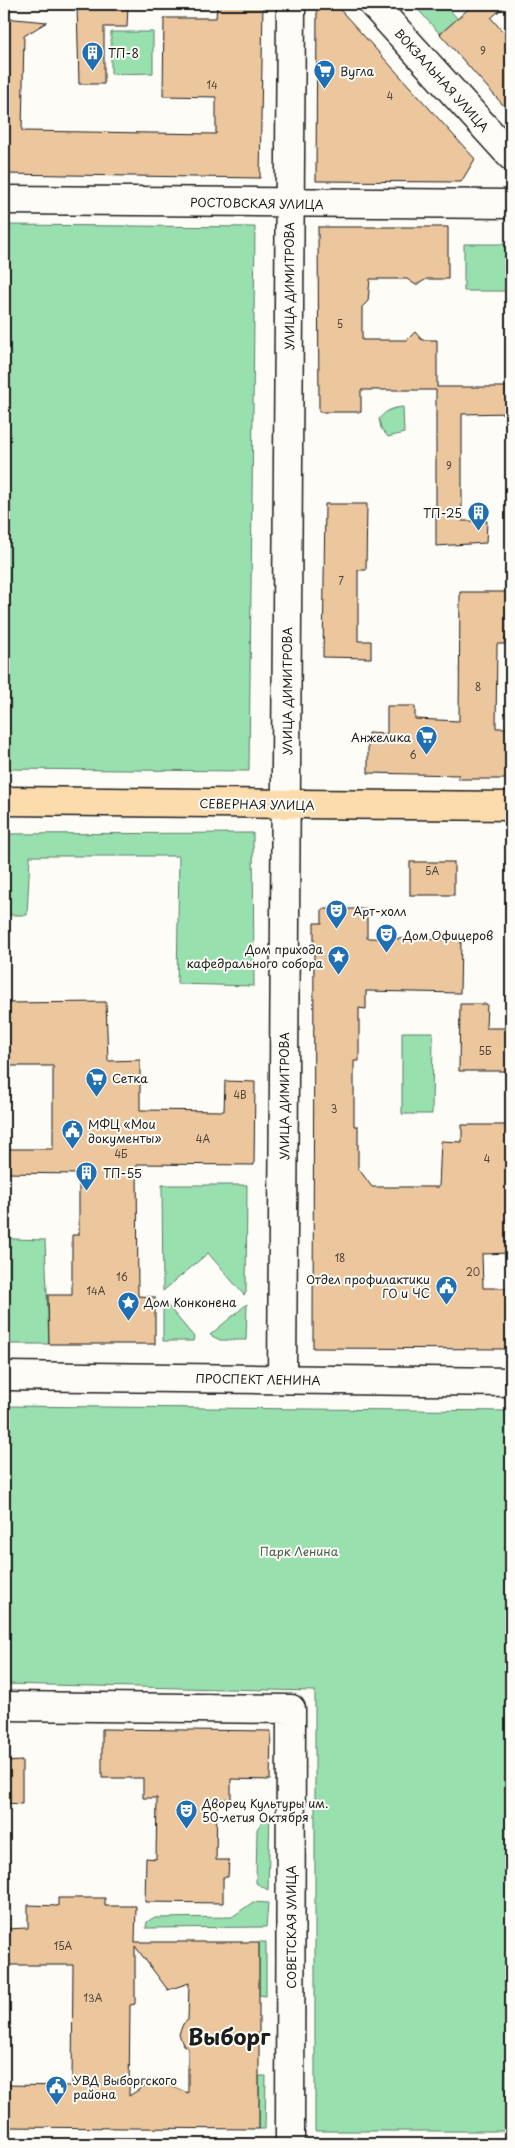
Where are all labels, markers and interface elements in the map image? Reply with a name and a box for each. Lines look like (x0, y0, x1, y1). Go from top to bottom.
street label: ВОКЗАЛЬНАЯ УЛИЦА (391, 24, 493, 136)
building icon: ТП-8 (80, 41, 104, 72)
house number: 9 (480, 43, 486, 58)
place label: ТП-8 (108, 44, 139, 62)
supermarket icon: Вугла (312, 59, 336, 90)
place label: Вугла (340, 62, 374, 80)
house number: 14 (206, 77, 218, 92)
house number: 4 (387, 88, 394, 103)
street label: РОСТОВСКАЯ УЛИЦА (190, 193, 324, 213)
street label: УЛИЦА ДИМИТРОВА (280, 222, 298, 350)
house number: 5 (337, 316, 343, 331)
house number: 9 (446, 458, 452, 473)
building icon: ТП-25 (466, 501, 490, 532)
place label: ТП-25 (423, 504, 462, 522)
house number: 7 (338, 573, 344, 588)
street label: УЛИЦА ДИМИТРОВА (278, 627, 296, 755)
house number: 8 (475, 679, 481, 694)
supermarket icon: Анжелика (415, 725, 439, 756)
place label: Анжелика (351, 728, 411, 746)
house number: 6 (409, 747, 417, 762)
street label: СЕВЕРНАЯ УЛИЦА (199, 794, 315, 814)
house number: 5А (425, 863, 439, 878)
theatre icon: Арт-холл (325, 899, 349, 930)
place label: Арт-холл (353, 902, 406, 920)
theatre icon: Дом Офицеров (375, 923, 399, 954)
place label: Дом Офицеров (402, 926, 493, 944)
place label: Дом прихода кафедрального собора (186, 940, 324, 972)
place icon: Дом прихода кафедрального собора (327, 944, 351, 975)
street label: УЛИЦА ДИМИТРОВА (275, 1032, 293, 1160)
house number: 5Б (479, 1043, 492, 1058)
supermarket icon: Сетка (84, 1066, 108, 1097)
place label: Сетка (112, 1069, 148, 1087)
house number: 4В (233, 1087, 247, 1102)
house number: 3 (331, 1101, 337, 1116)
place label: МФЦ «Мои документы» (88, 1115, 161, 1147)
public building icon: МФЦ «Мои документы» (60, 1119, 84, 1150)
house number: 4А (196, 1131, 210, 1146)
house number: 4Б (114, 1146, 128, 1161)
house number: 4 (484, 1151, 491, 1166)
building icon: ТП-55 (75, 1161, 99, 1192)
place label: ТП-55 (103, 1164, 142, 1182)
house number: 18 (335, 1250, 345, 1265)
house number: 20 (466, 1264, 480, 1279)
house number: 16 (116, 1269, 128, 1284)
place label: Отдел профилактики ГО и ЧС (306, 1270, 430, 1302)
public building icon: Отдел профилактики ГО и ЧС (434, 1274, 458, 1305)
house number: 14А (87, 1283, 106, 1298)
place icon: Дом Конконена (116, 1290, 140, 1321)
place label: Дом Конконена (143, 1293, 237, 1311)
street label: ПРОСПЕКТ ЛЕНИНА (195, 1369, 321, 1389)
park label: Парк Ленина (260, 1542, 339, 1560)
place label: Дворец Культуры им. 50-летия Октября (201, 1794, 328, 1826)
theatre icon: Дворец Культуры им. 50-летия Октября (174, 1798, 198, 1829)
street label: СОВЕТСКАЯ УЛИЦА (282, 1865, 300, 1989)
house number: 15А (54, 1938, 73, 1953)
house number: 13А (84, 1990, 103, 2005)
district label: Выборг (188, 2019, 271, 2052)
place label: УВД Выборгского района (73, 2071, 177, 2103)
public building icon: УВД Выборгского района (45, 2075, 69, 2106)

